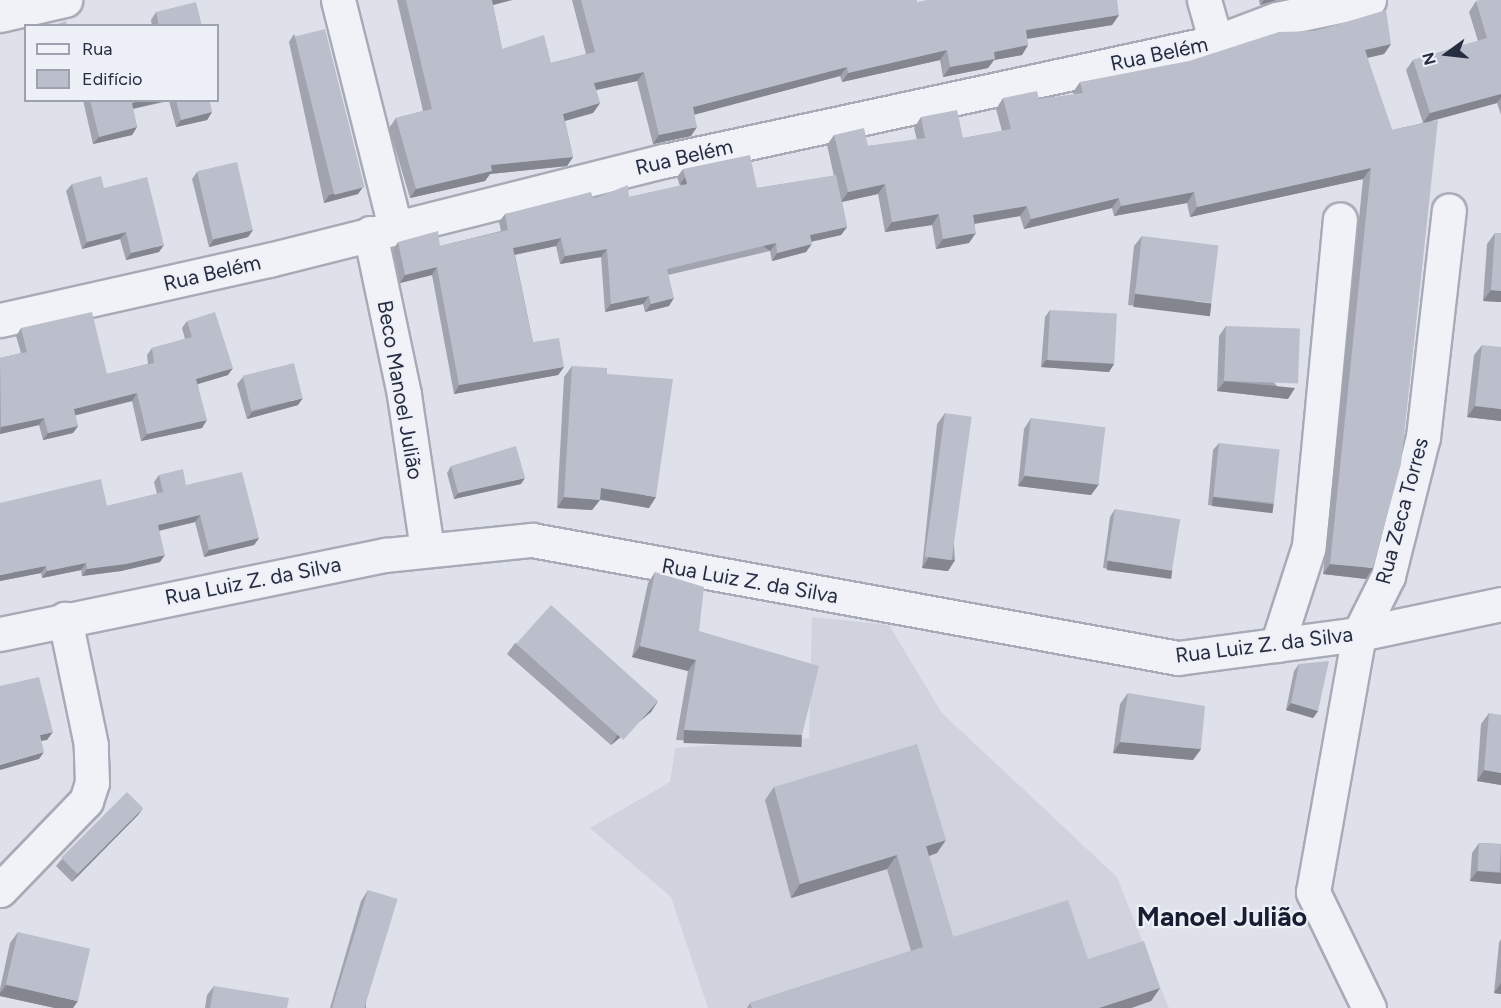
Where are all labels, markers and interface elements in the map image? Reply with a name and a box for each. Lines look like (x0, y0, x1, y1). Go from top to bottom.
legend (24, 24, 219, 102)
north arrow (1417, 24, 1477, 84)
street label: Rua Belém (1108, 31, 1210, 77)
text: Rua (82, 38, 113, 60)
text: N (1418, 50, 1440, 67)
text: Edifício (82, 68, 143, 90)
street label: Rua Belém (633, 134, 735, 180)
street label: Rua Belém (161, 250, 263, 296)
street label: Beco Manoel Julião (372, 298, 428, 482)
street label: Rua Zeca Torres (1370, 435, 1434, 587)
street label: Rua Luiz Z. da Silva (163, 552, 343, 610)
street label: Rua Luiz Z. da Silva (660, 553, 840, 609)
street label: Rua Luiz Z. da Silva (1174, 622, 1354, 668)
district label: Manoel Julião (1137, 901, 1307, 933)

